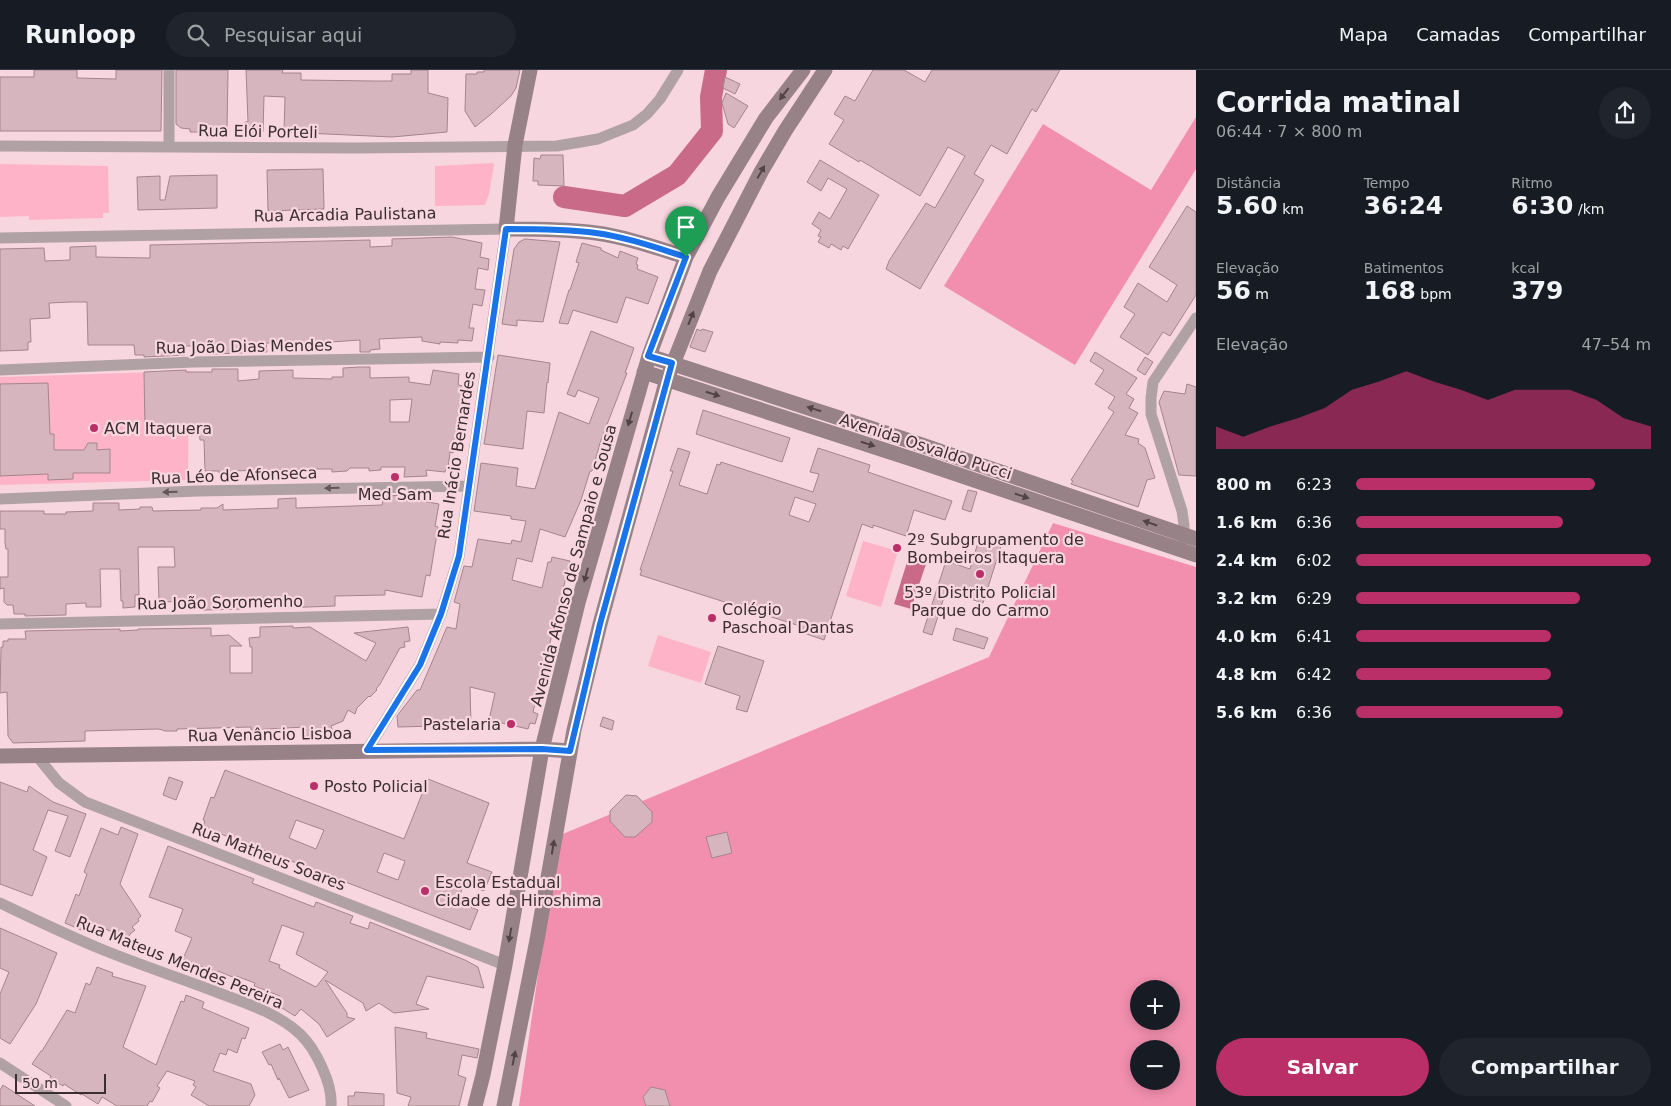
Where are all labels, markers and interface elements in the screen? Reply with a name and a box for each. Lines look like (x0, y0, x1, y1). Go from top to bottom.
search box (166, 12, 516, 57)
text: Runloop (25, 21, 136, 49)
icon: search (184, 21, 212, 49)
text: Pesquisar aqui (224, 24, 362, 46)
text: Mapa (1339, 24, 1388, 45)
text: Camadas (1416, 24, 1500, 45)
text: Compartilhar (1528, 24, 1646, 45)
text: Corrida matinal (1216, 86, 1461, 119)
one-way arrow (779, 87, 790, 100)
button: share (1599, 87, 1651, 139)
street label: Rua Elói Porteli (198, 121, 318, 142)
text: 06:44 · 7 × 800 m (1216, 122, 1362, 141)
one-way arrow (757, 165, 766, 178)
text: Distância (1216, 175, 1281, 191)
text: Tempo (1364, 175, 1410, 191)
text: Ritmo (1511, 175, 1553, 191)
text: 5.60 (1216, 191, 1278, 220)
text: 36:24 (1364, 191, 1443, 220)
text: 6:30 (1511, 191, 1574, 220)
text: km (1278, 201, 1304, 217)
text: /km (1574, 201, 1604, 217)
street label: Rua Arcadia Paulistana (253, 203, 437, 226)
pin (665, 206, 707, 257)
icon: arrive (672, 213, 700, 241)
text: Elevação (1216, 260, 1279, 276)
text: Batimentos (1364, 260, 1444, 276)
text: kcal (1511, 260, 1540, 276)
text: 56 (1216, 276, 1251, 305)
text: 168 (1364, 276, 1416, 305)
text: 379 (1511, 276, 1564, 305)
text: m (1251, 286, 1269, 302)
text: bpm (1416, 286, 1452, 302)
one-way arrow (687, 311, 695, 325)
street label: Rua João Dias Mendes (155, 335, 333, 358)
text: Elevação (1216, 335, 1288, 354)
text: 47–54 m (1582, 335, 1651, 354)
street label: Rua Inácio Bernardes (434, 370, 479, 540)
one-way arrow (706, 390, 721, 398)
one-way arrow (806, 405, 821, 412)
street label: Avenida Osvaldo Pucci (837, 410, 1014, 483)
one-way arrow (626, 411, 634, 426)
place label: ACM Itaquera (104, 419, 212, 438)
marker: ACM Itaquera (88, 422, 100, 434)
street label: Avenida Afonso de Sampaio e Sousa (527, 422, 620, 708)
one-way arrow (860, 441, 875, 449)
street label: Rua Léo de Afonseca (150, 463, 318, 488)
marker: Med Sam (389, 471, 401, 483)
text: 800 m (1216, 475, 1272, 494)
text: 6:23 (1296, 475, 1332, 494)
one-way arrow (324, 485, 340, 493)
place label: Med Sam (358, 485, 432, 504)
one-way arrow (162, 489, 178, 497)
one-way arrow (1014, 493, 1029, 500)
text: 1.6 km (1216, 513, 1277, 532)
text: 6:36 (1296, 513, 1332, 532)
one-way arrow (1142, 519, 1157, 527)
place label: 2º Subgrupamento de Bombeiros Itaquera (907, 530, 1084, 567)
marker: 2º Subgrupamento de Bombeiros Itaquera (891, 542, 903, 554)
text: 2.4 km (1216, 551, 1277, 570)
text: 6:02 (1296, 551, 1332, 570)
one-way arrow (581, 568, 589, 583)
marker: 53º Distrito Policial Parque do Carmo (974, 568, 986, 580)
place label: 53º Distrito Policial Parque do Carmo (904, 583, 1056, 620)
text: 3.2 km (1216, 589, 1277, 608)
text: 6:29 (1296, 589, 1332, 608)
street label: Rua João Soromenho (137, 592, 303, 613)
place label: Colégio Paschoal Dantas (722, 600, 854, 637)
marker: Colégio Paschoal Dantas (706, 612, 718, 624)
text: 4.0 km (1216, 627, 1277, 646)
text: 6:41 (1296, 627, 1332, 646)
text: 4.8 km (1216, 665, 1277, 684)
text: 6:42 (1296, 665, 1332, 684)
text: 5.6 km (1216, 703, 1277, 722)
text: 6:36 (1296, 703, 1332, 722)
place label: Pastelaria (423, 715, 501, 734)
marker: Pastelaria (505, 718, 517, 730)
street label: Rua Venâncio Lisboa (188, 724, 352, 745)
place label: Posto Policial (324, 777, 428, 796)
marker: Posto Policial (308, 780, 320, 792)
street label: Rua Matheus Soares (189, 818, 348, 895)
one-way arrow (549, 839, 557, 855)
place label: Escola Estadual Cidade de Hiroshima (435, 873, 602, 910)
marker: Escola Estadual Cidade de Hiroshima (419, 885, 431, 897)
street label: Rua Mateus Mendes Pereira (73, 912, 286, 1013)
one-way arrow (506, 927, 514, 943)
map controls (1130, 980, 1180, 1090)
button: + (1130, 980, 1180, 1030)
button: Salvar (1216, 1038, 1429, 1096)
button: Compartilhar (1439, 1038, 1651, 1096)
button: − (1130, 1040, 1180, 1090)
one-way arrow (511, 1050, 519, 1066)
scale bar (15, 1071, 106, 1094)
text: 50 m (22, 1075, 58, 1091)

